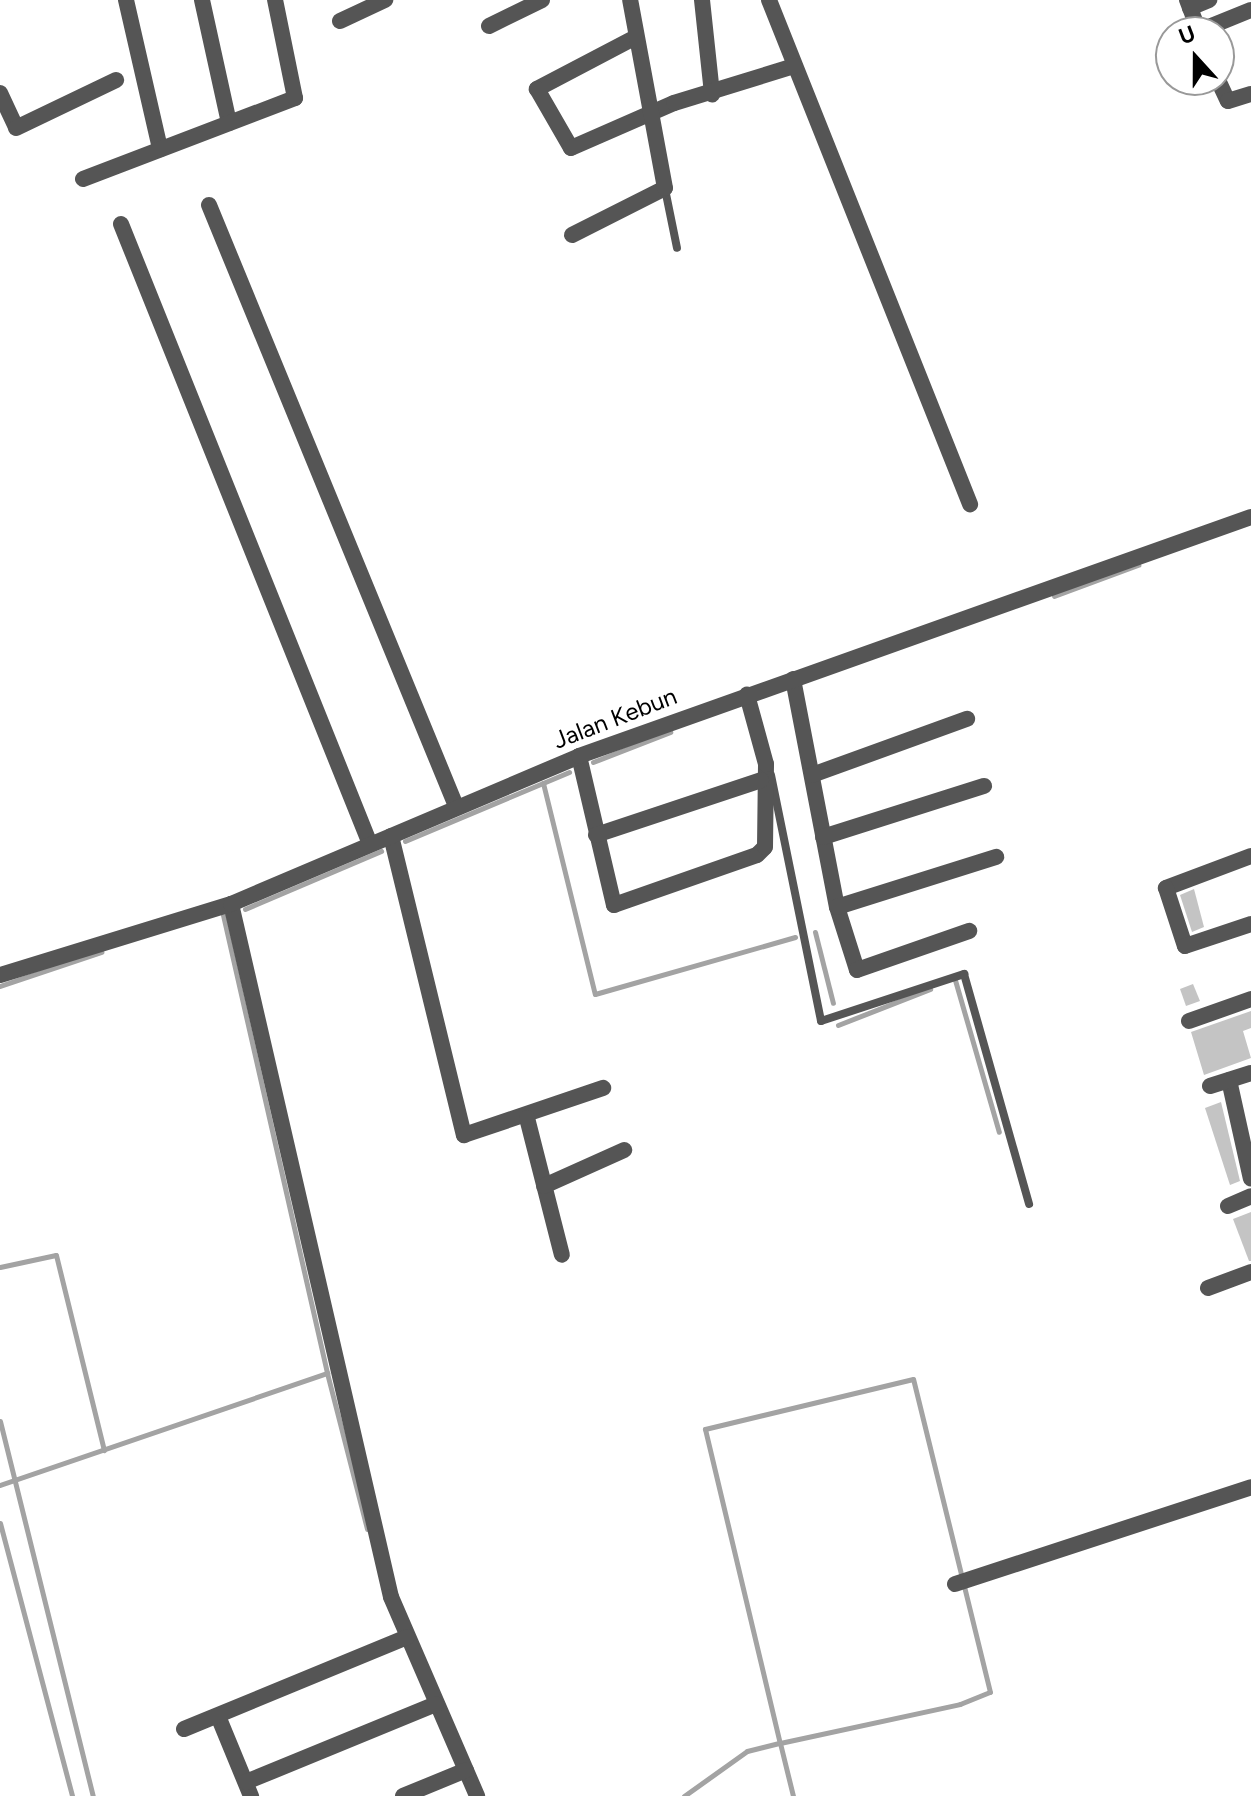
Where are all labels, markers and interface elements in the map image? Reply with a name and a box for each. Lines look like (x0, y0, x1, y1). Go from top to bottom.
north arrow (1155, 16, 1235, 96)
text: U (1175, 20, 1199, 50)
street label: Jalan Kebun (549, 681, 681, 755)

